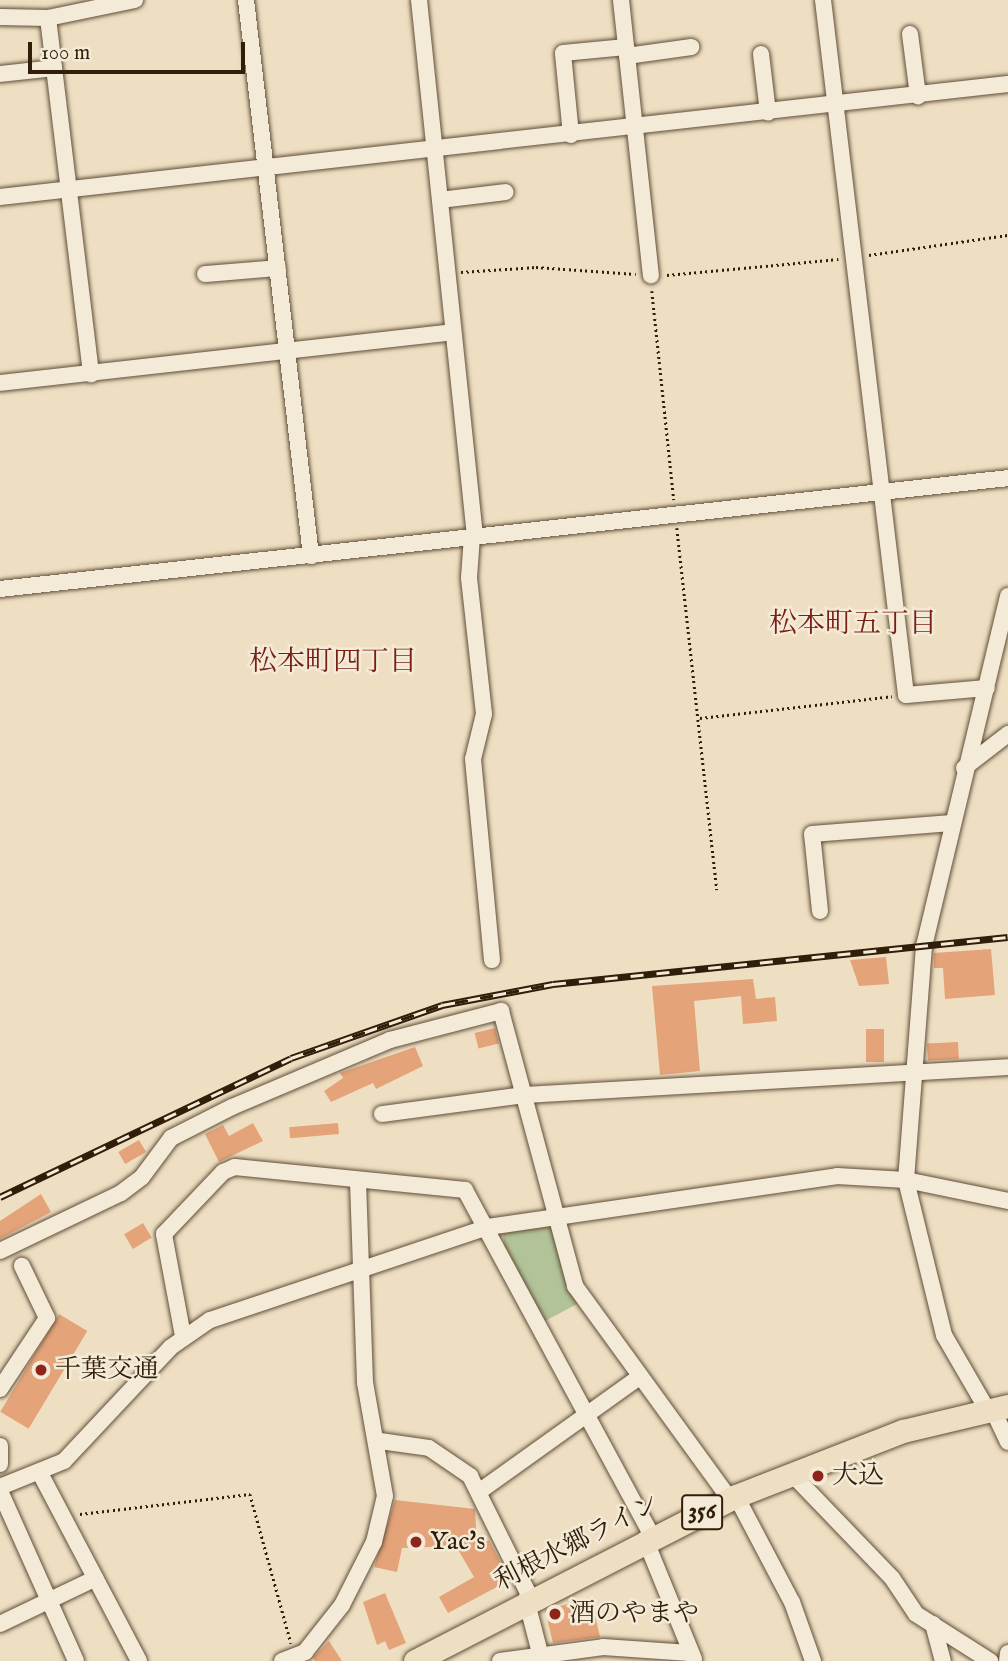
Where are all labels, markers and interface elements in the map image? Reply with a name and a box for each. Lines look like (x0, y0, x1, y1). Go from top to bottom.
scale bar (32, 28, 248, 72)
text: 100 m (41, 40, 90, 67)
district label: 松本町五丁目 (769, 608, 937, 642)
district label: 松本町四丁目 (249, 646, 417, 680)
place label: 千葉交通 (55, 1354, 159, 1386)
marker: 千葉交通 (33, 1362, 49, 1378)
place label: 大込 (832, 1460, 884, 1492)
marker: 大込 (810, 1468, 826, 1484)
street label: 利根水郷ライン (489, 1488, 665, 1598)
road number: 356 (681, 1492, 723, 1532)
place label: Yac's (430, 1526, 485, 1558)
marker: Yac's (408, 1534, 424, 1550)
place label: 酒のやまや (569, 1598, 699, 1630)
marker: 酒のやまや (547, 1606, 563, 1622)

